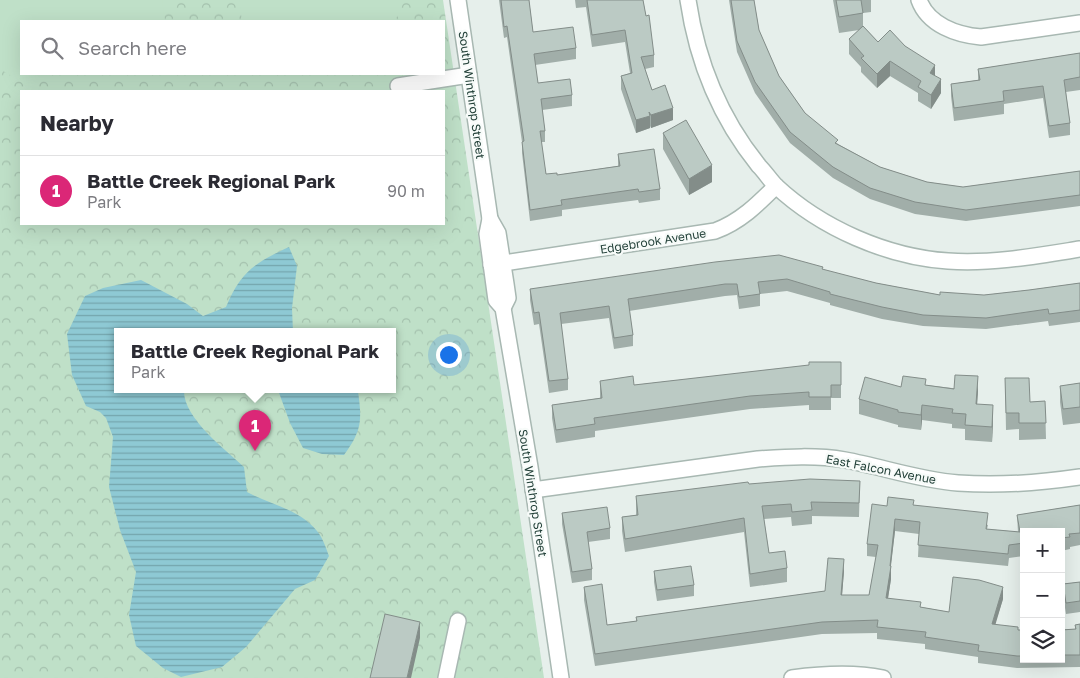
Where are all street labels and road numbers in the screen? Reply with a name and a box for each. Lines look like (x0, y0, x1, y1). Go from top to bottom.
street label: South Winthrop Street (456, 30, 488, 160)
street label: Edgebrook Avenue (599, 225, 707, 257)
street label: South Winthrop Street (515, 428, 551, 558)
street label: East Falcon Avenue (825, 451, 937, 487)

